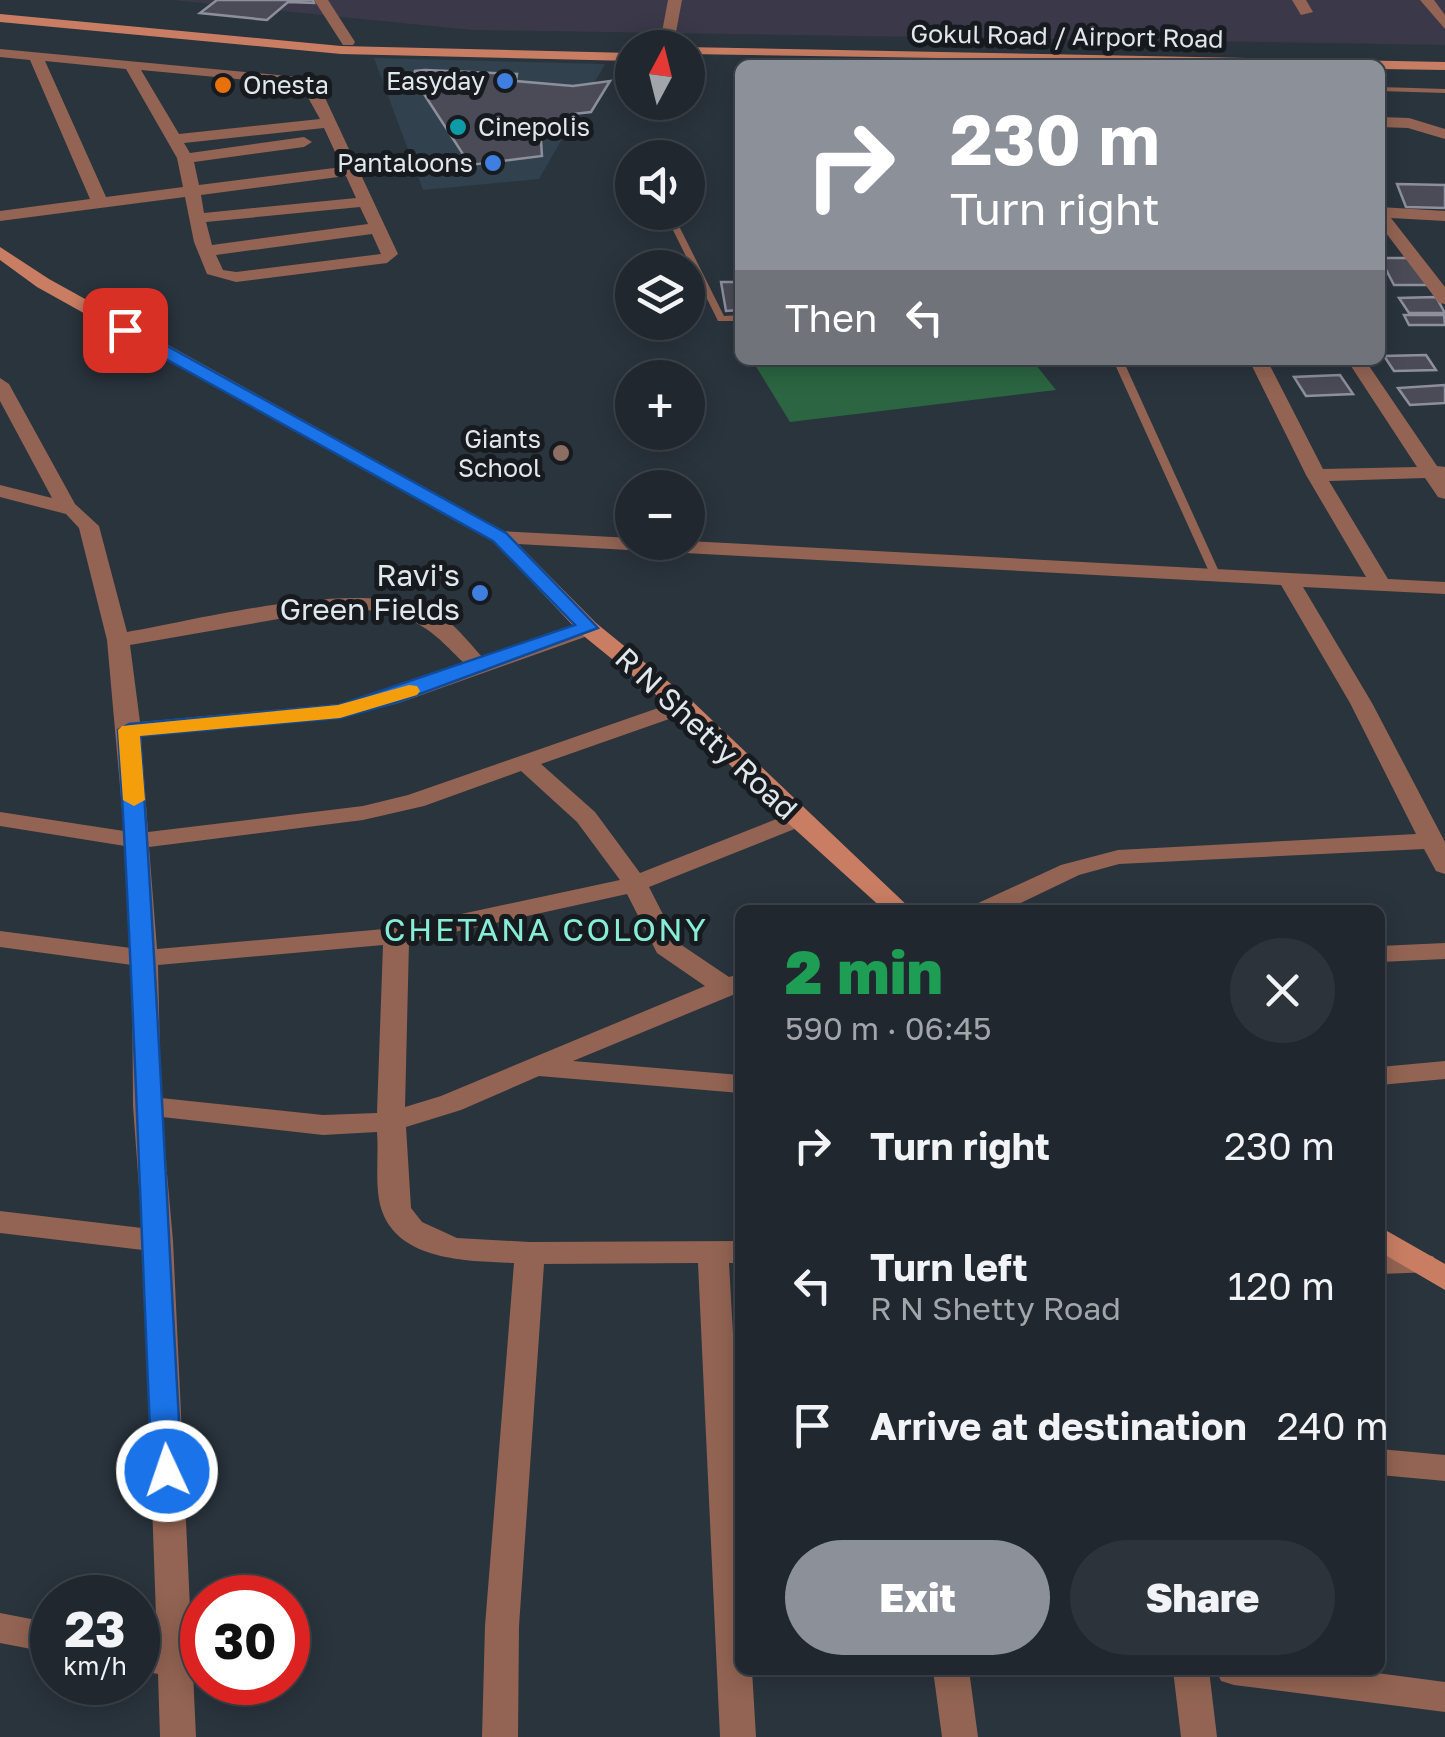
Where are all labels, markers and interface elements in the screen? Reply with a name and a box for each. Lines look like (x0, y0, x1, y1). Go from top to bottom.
street label: Gokul Road / Airport Road (910, 17, 1224, 54)
north arrow (615, 30, 705, 120)
map controls (615, 30, 705, 560)
place label: Easyday (386, 65, 485, 96)
place label: Onesta (243, 69, 329, 100)
marker: Easyday (494, 70, 516, 92)
marker: Onesta (212, 74, 234, 96)
text: 230 m (950, 96, 1160, 180)
icon: right (785, 100, 915, 230)
place label: Cinepolis (478, 111, 590, 142)
marker: Cinepolis (447, 116, 469, 138)
button: sound (615, 140, 705, 230)
place label: Pantaloons (337, 147, 473, 178)
marker: Pantaloons (482, 152, 504, 174)
text: Turn right (950, 181, 1160, 235)
button: layers (615, 250, 705, 340)
pin (83, 288, 168, 373)
icon: left (897, 290, 952, 345)
text: Then (785, 295, 877, 340)
icon: arrive (98, 303, 153, 358)
button: + (615, 360, 705, 450)
place label: Giants School (458, 423, 541, 483)
marker: Giants School (550, 442, 572, 464)
button: − (615, 470, 705, 560)
place label: Ravi's Green Fields (280, 557, 460, 627)
marker: Ravi's Green Fields (469, 582, 491, 604)
street label: R N Shetty Road (608, 640, 805, 827)
district label: CHETANA COLONY (384, 910, 708, 948)
text: 2 min (785, 935, 943, 1007)
button: close (1230, 938, 1335, 1043)
text: 590 m · 06:45 (785, 1009, 992, 1047)
icon: right (785, 1118, 840, 1173)
text: Turn right (870, 1123, 1050, 1168)
text: 230 m (1224, 1123, 1335, 1168)
text: Turn left (870, 1244, 1028, 1289)
icon: left (785, 1258, 840, 1313)
text: 120 m (1228, 1263, 1335, 1308)
text: R N Shetty Road (870, 1289, 1121, 1327)
icon: arrive (785, 1398, 840, 1453)
text: Arrive at destination (870, 1403, 1247, 1448)
text: 240 m (1277, 1403, 1389, 1448)
position arrow (115, 1419, 219, 1523)
button: Exit (785, 1540, 1050, 1655)
button: Share (1070, 1540, 1335, 1655)
speed limit sign: 30 (180, 1575, 310, 1705)
text: 23 (64, 1598, 125, 1658)
text: km/h (63, 1650, 127, 1681)

